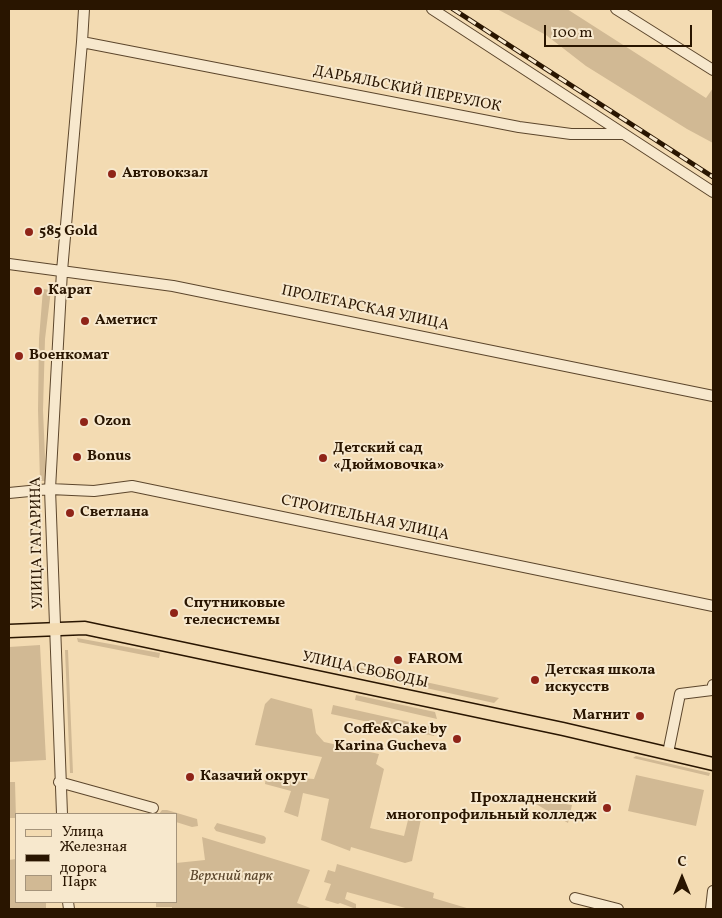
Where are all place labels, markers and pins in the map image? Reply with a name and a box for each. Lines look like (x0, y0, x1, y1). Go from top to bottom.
place label: Автовокзал (122, 165, 208, 183)
marker: Автовокзал (106, 168, 118, 180)
place label: 585 Gold (39, 223, 98, 241)
marker: 585 Gold (23, 226, 35, 238)
place label: Карат (48, 282, 92, 300)
marker: Карат (32, 285, 44, 297)
place label: Аметист (95, 312, 158, 330)
marker: Аметист (79, 315, 91, 327)
place label: Военкомат (29, 347, 109, 365)
marker: Военкомат (13, 350, 25, 362)
place label: Ozon (94, 413, 131, 431)
marker: Ozon (78, 416, 90, 428)
place label: Детский сад «Дюймовочка» (333, 440, 444, 475)
place label: Bonus (87, 448, 131, 466)
marker: Bonus (71, 451, 83, 463)
marker: Детский сад «Дюймовочка» (317, 452, 329, 464)
place label: Светлана (80, 504, 149, 522)
marker: Светлана (64, 507, 76, 519)
place label: Спутниковые телесистемы (184, 595, 285, 630)
marker: Спутниковые телесистемы (168, 607, 180, 619)
place label: FAROM (408, 651, 463, 669)
marker: FAROM (392, 654, 404, 666)
place label: Детская школа искусств (545, 662, 655, 697)
marker: Детская школа искусств (529, 674, 541, 686)
place label: Магнит (573, 707, 630, 725)
marker: Магнит (634, 710, 646, 722)
place label: Coffe&Cake by Karina Gucheva (334, 721, 447, 756)
marker: Coffe&Cake by Karina Gucheva (451, 733, 463, 745)
place label: Казачий округ (200, 768, 308, 786)
marker: Казачий округ (184, 771, 196, 783)
place label: Прохладненский многопрофильный колледж (386, 790, 597, 825)
marker: Прохладненский многопрофильный колледж (601, 802, 613, 814)

